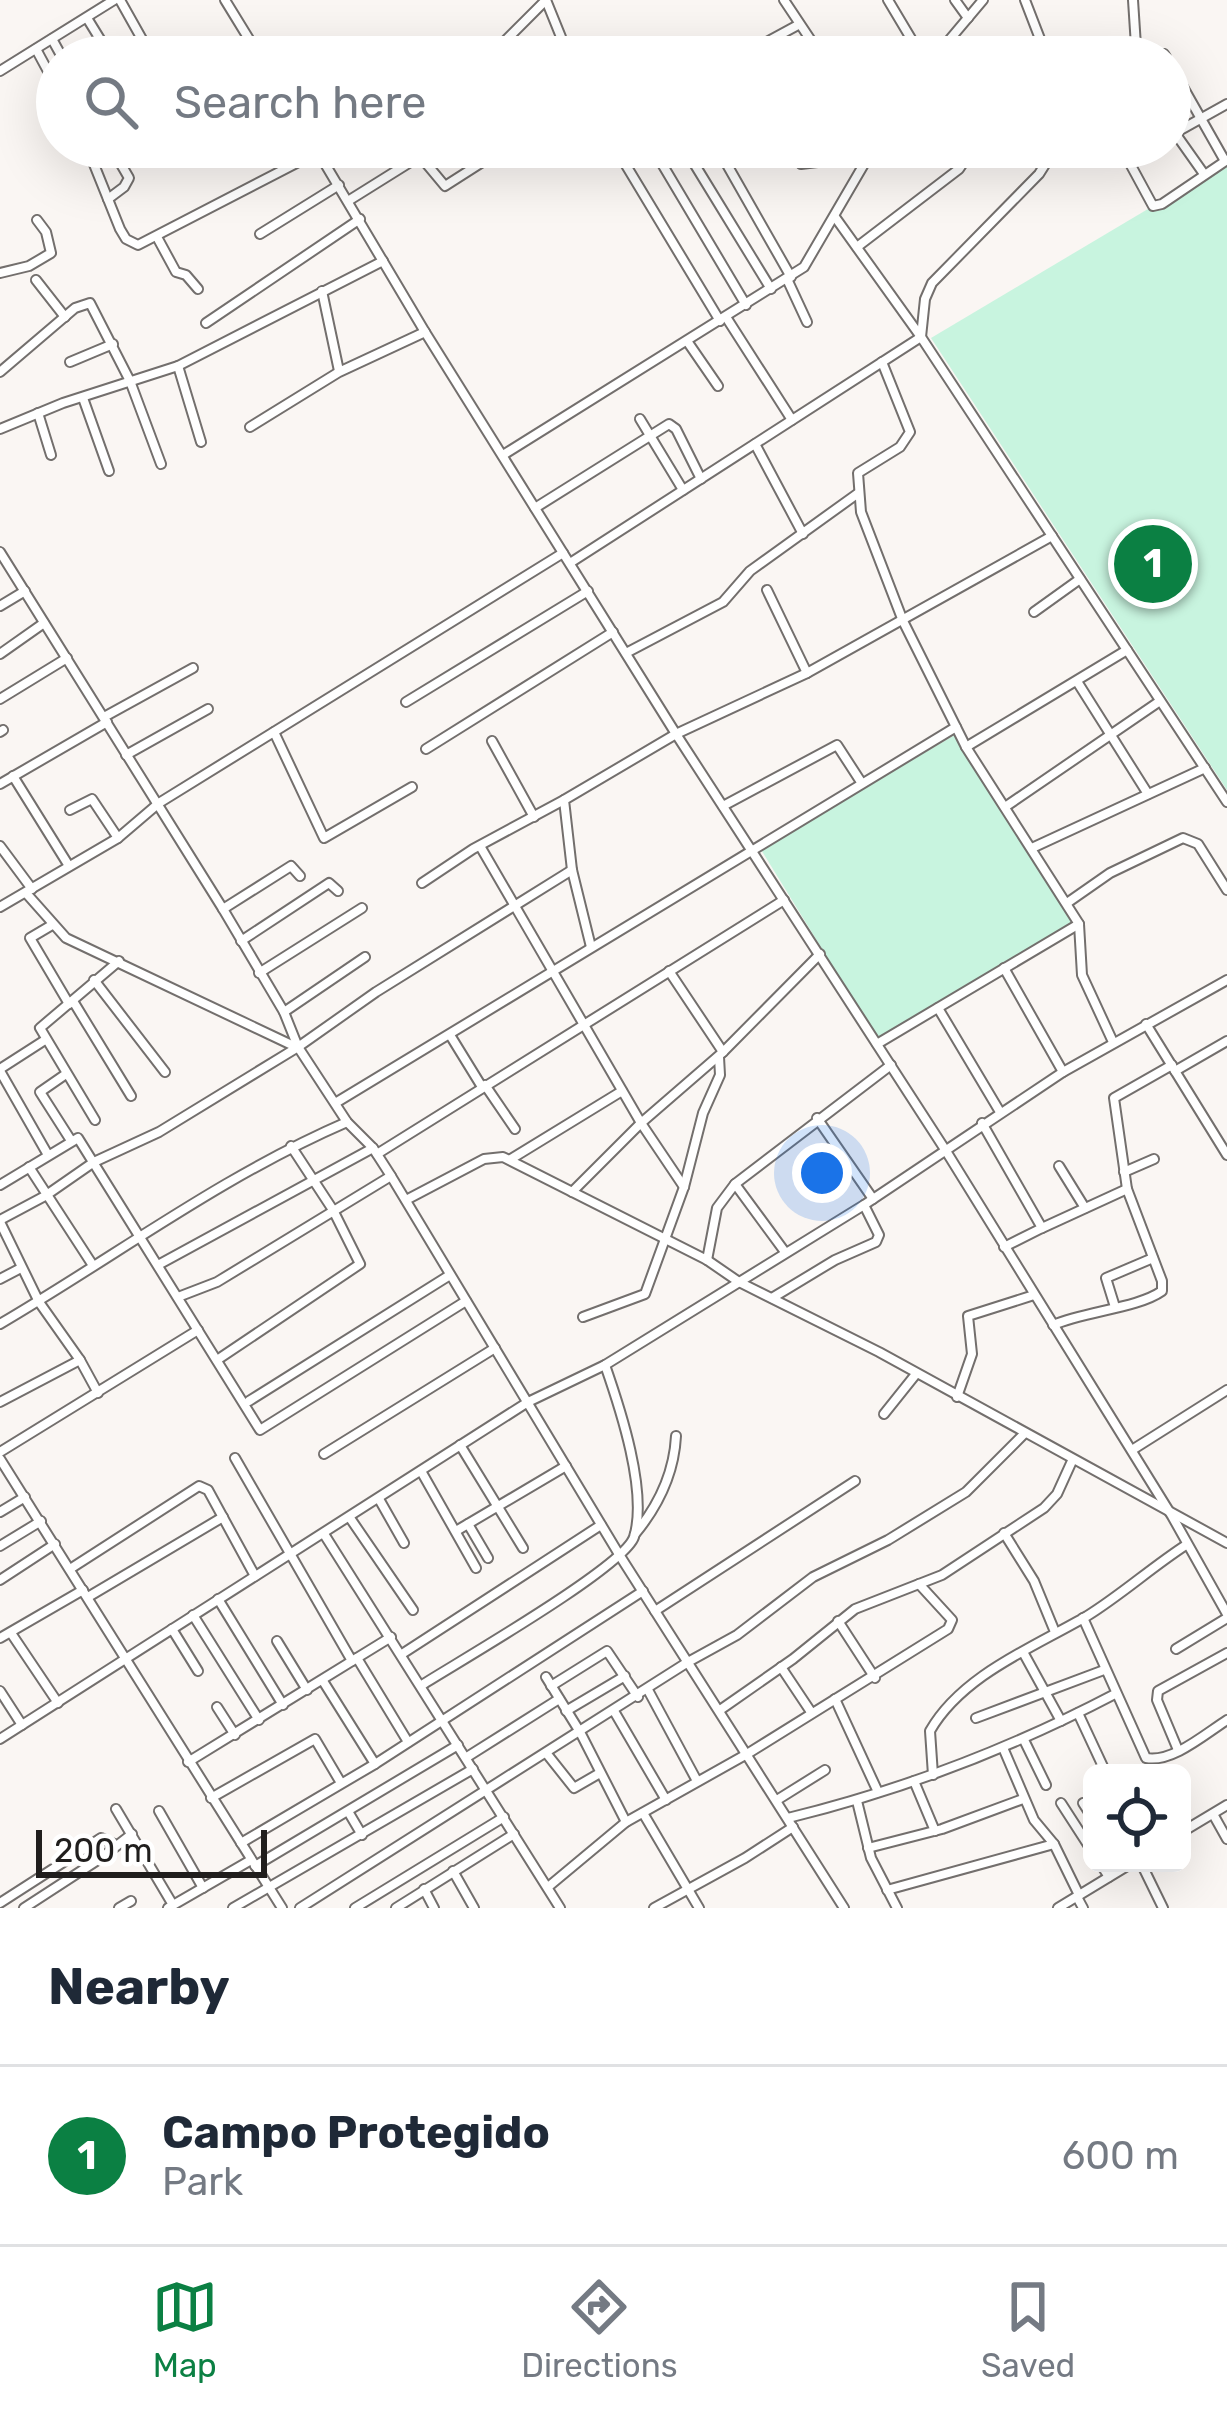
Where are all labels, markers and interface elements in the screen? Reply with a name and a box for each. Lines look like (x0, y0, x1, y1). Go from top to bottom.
search box (36, 36, 1191, 168)
icon: search (78, 69, 144, 135)
text: Search here (174, 76, 426, 129)
pin: 1 (1114, 519, 1192, 609)
your location (792, 1143, 852, 1203)
map controls (1083, 1764, 1191, 1872)
button: locate (1083, 1764, 1191, 1872)
scale bar (36, 1824, 267, 1877)
text: 200 m (54, 1831, 153, 1870)
text: Nearby (48, 1956, 230, 2017)
text: Campo Protegido (162, 2106, 550, 2159)
text: 1 (77, 2133, 97, 2179)
text: 600 m (1062, 2133, 1179, 2179)
text: Park (162, 2159, 243, 2205)
tab: Map (152, 2274, 218, 2385)
tab: Directions (521, 2274, 678, 2385)
tab: Saved (981, 2274, 1075, 2385)

